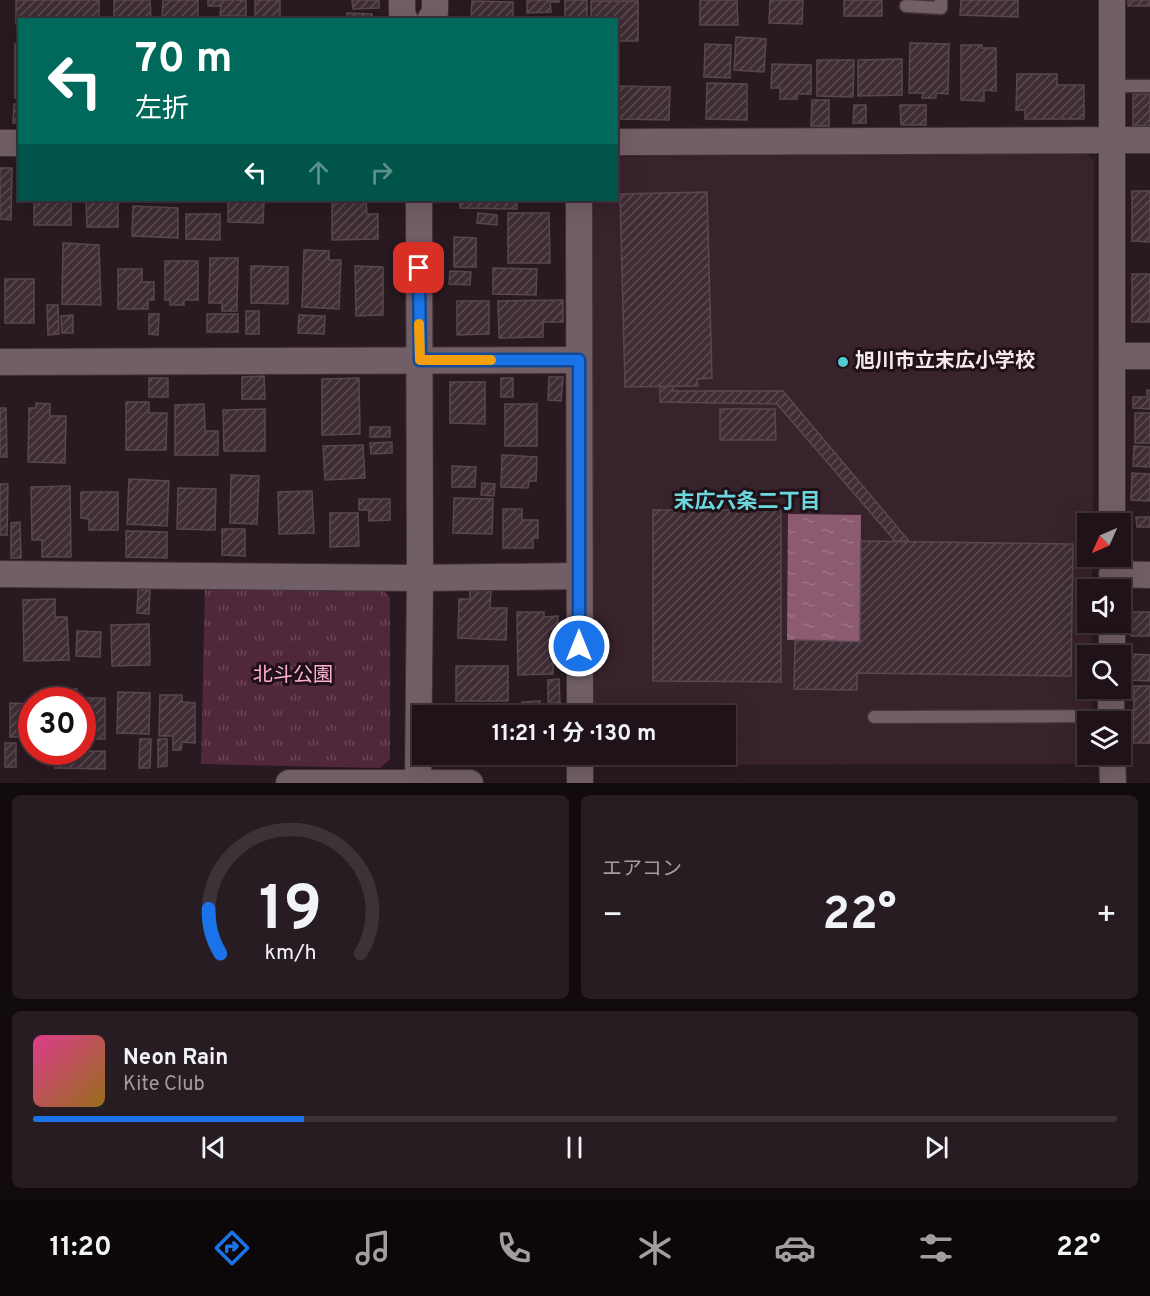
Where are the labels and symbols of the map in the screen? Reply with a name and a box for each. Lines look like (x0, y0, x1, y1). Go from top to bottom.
pin (393, 242, 444, 293)
place label: 旭川市立末広小学校 (855, 349, 1035, 375)
marker: 旭川市立末広小学校 (836, 355, 850, 369)
district label: 末広六条二丁目 (674, 489, 821, 516)
north arrow (1077, 513, 1131, 567)
position arrow (547, 614, 611, 678)
park label: 北斗公園 (253, 663, 333, 689)
speed limit sign: 30 (18, 687, 96, 765)

